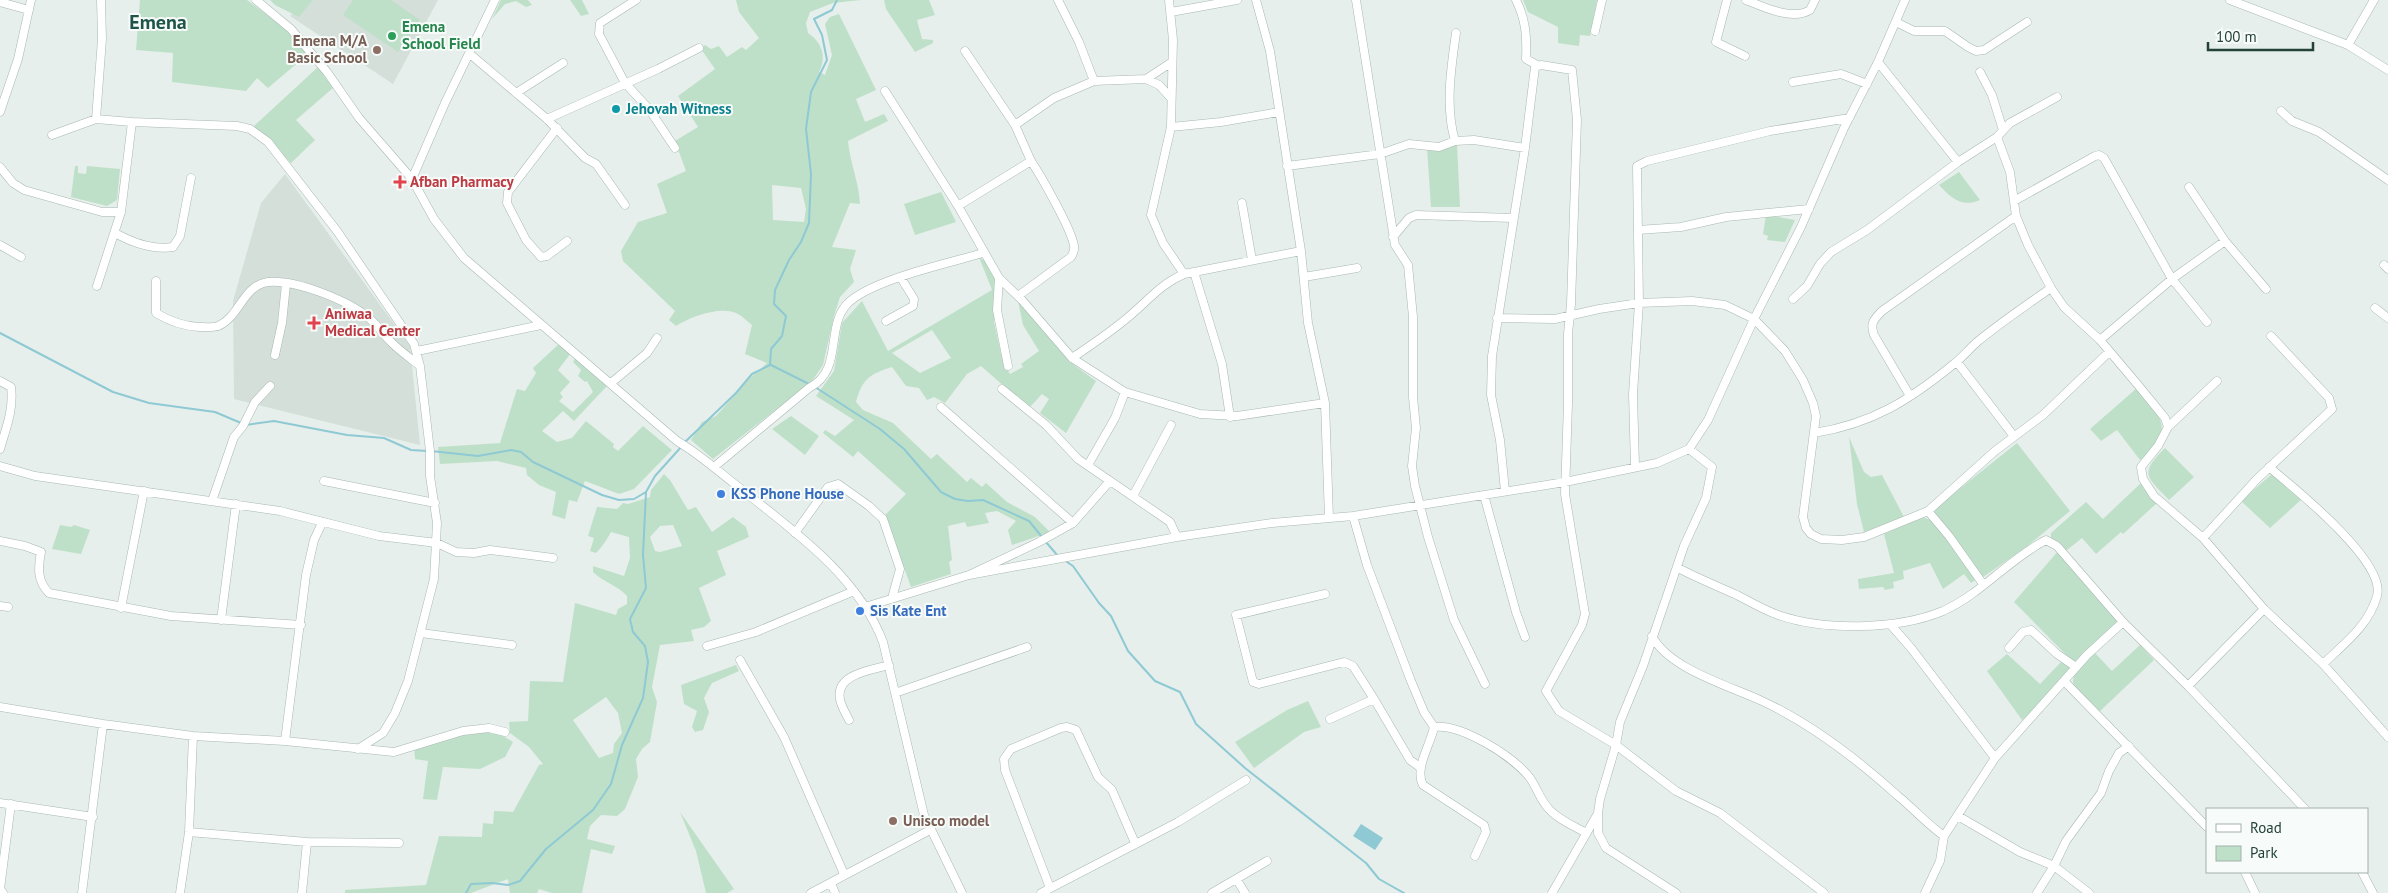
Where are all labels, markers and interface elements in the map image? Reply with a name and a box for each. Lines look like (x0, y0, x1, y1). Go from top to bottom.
district label: Emena (129, 9, 187, 35)
place label: Emena School Field (402, 17, 481, 53)
scale bar (2208, 20, 2313, 52)
text: 100 m (2216, 27, 2257, 46)
marker: Emena School Field (386, 30, 398, 42)
place label: Emena M/A Basic School (287, 31, 368, 67)
marker: Emena M/A Basic School (371, 44, 383, 56)
place label: Jehovah Witness (625, 99, 732, 118)
marker: Jehovah Witness (610, 103, 622, 115)
place label: Afban Pharmacy (410, 172, 515, 191)
marker: Afban Pharmacy (394, 176, 406, 188)
place label: Aniwaa Medical Center (325, 304, 421, 340)
marker: Aniwaa Medical Center (307, 316, 321, 330)
place label: KSS Phone House (731, 484, 845, 503)
marker: KSS Phone House (715, 488, 727, 500)
place label: Sis Kate Ent (870, 601, 947, 620)
marker: Sis Kate Ent (854, 605, 866, 617)
legend (2206, 808, 2368, 873)
place label: Unisco model (903, 811, 990, 830)
marker: Unisco model (887, 815, 899, 827)
text: Road (2250, 818, 2282, 837)
text: Park (2250, 843, 2278, 862)

